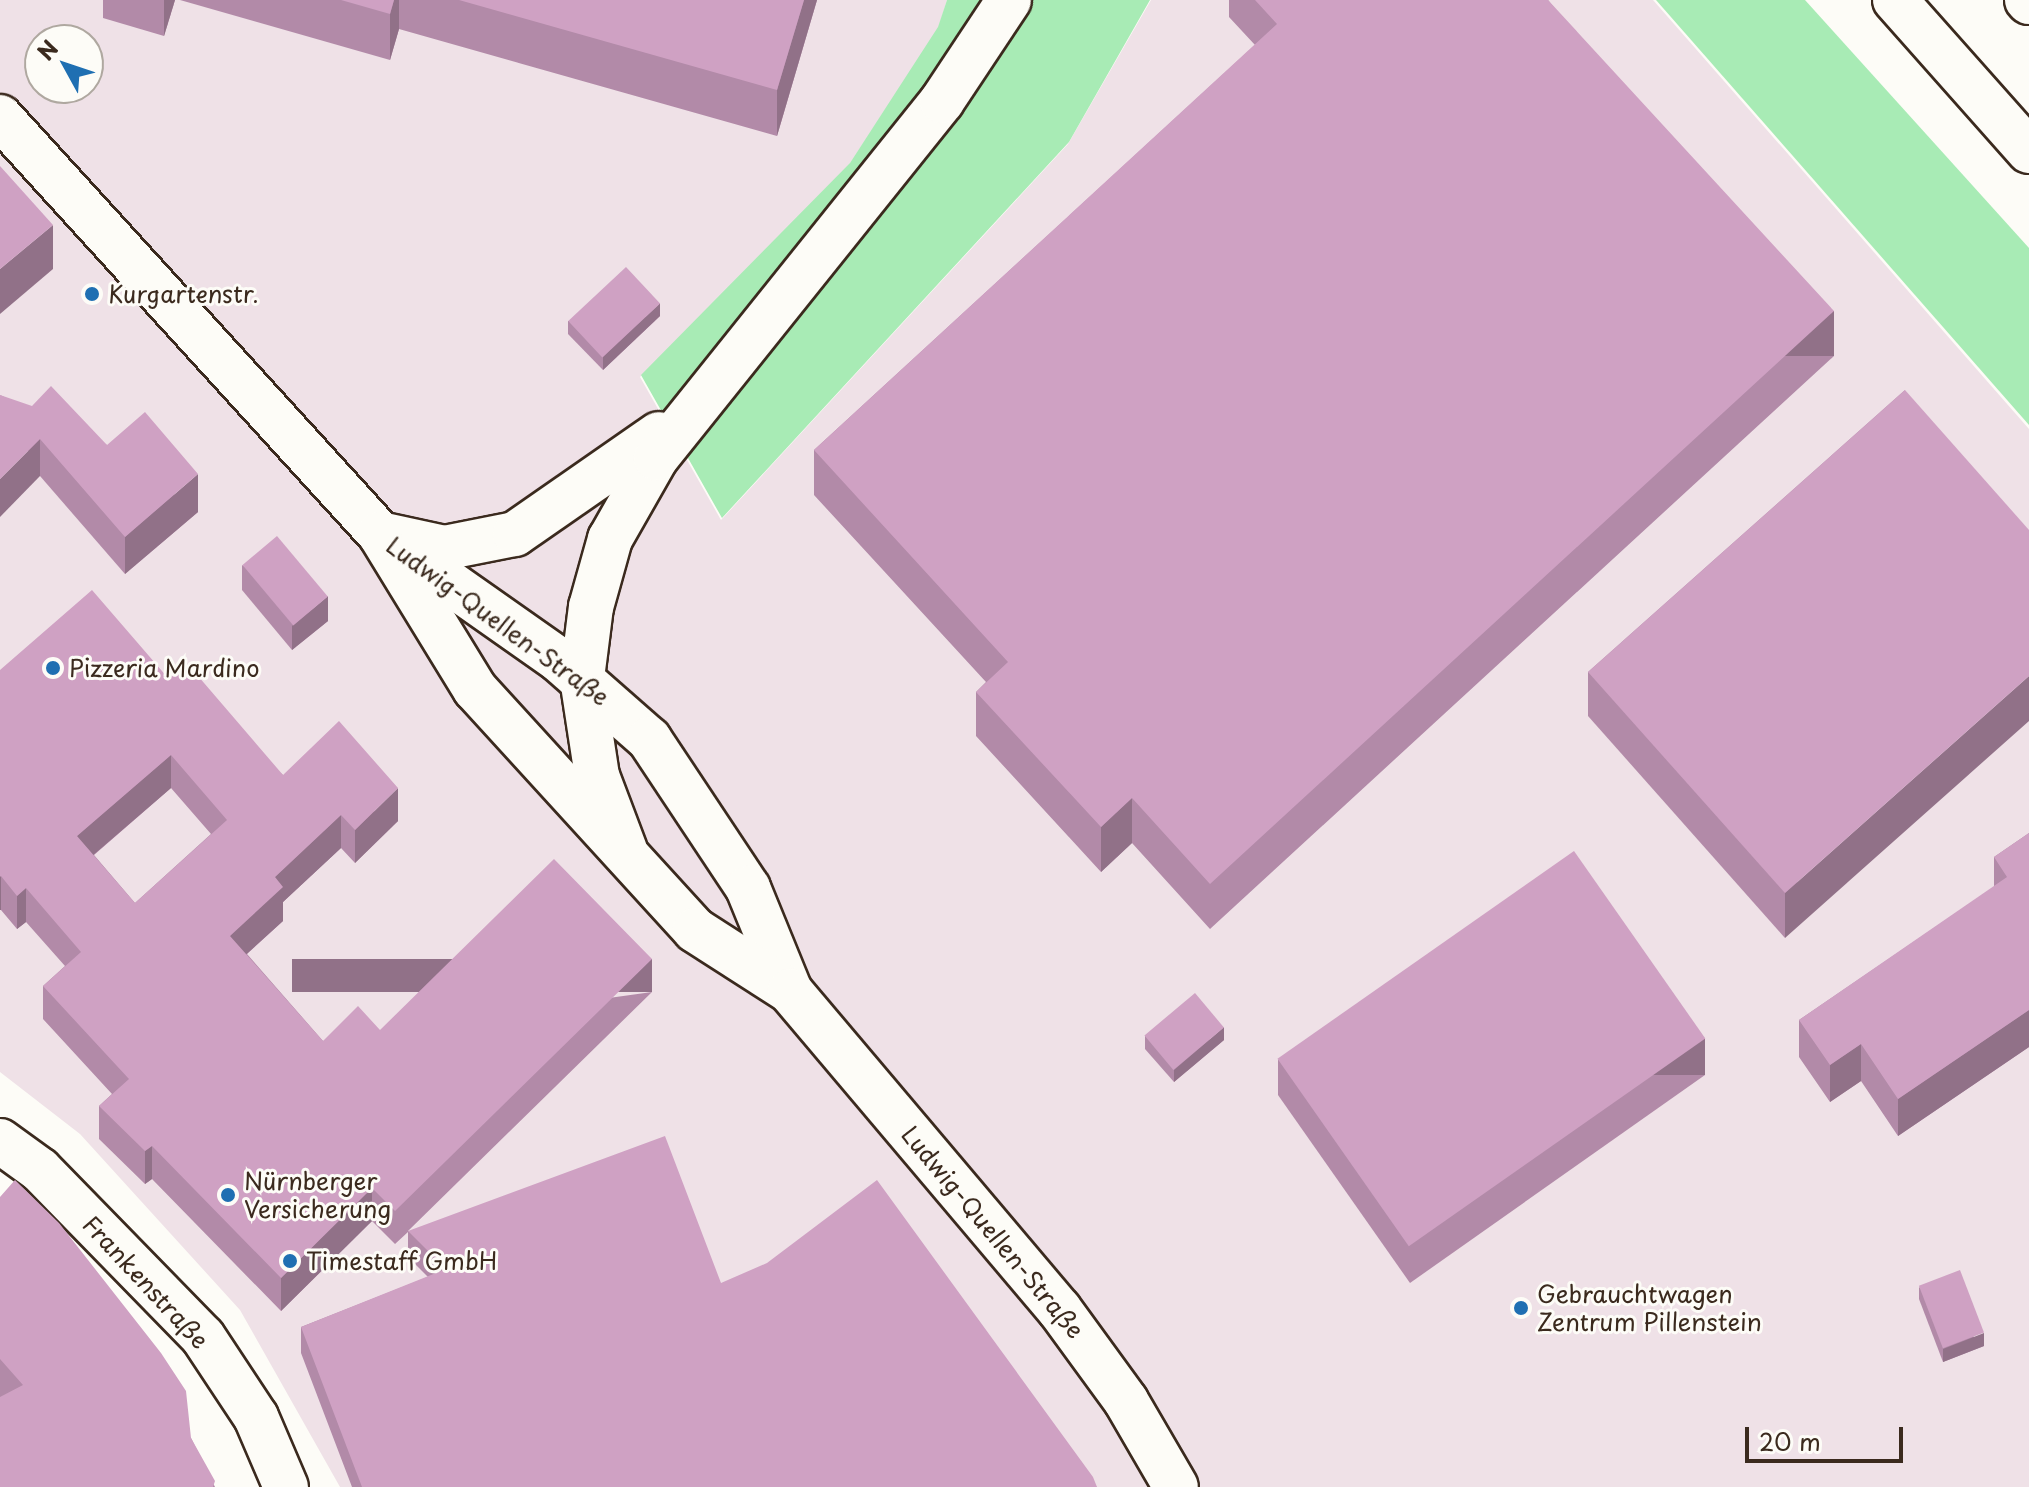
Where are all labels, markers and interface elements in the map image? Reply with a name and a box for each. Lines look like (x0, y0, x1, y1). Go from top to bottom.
north arrow (24, 24, 104, 104)
text: N (29, 32, 65, 67)
place label: Kurgartenstr. (108, 280, 259, 308)
marker: Kurgartenstr. (83, 285, 101, 303)
street label: Ludwig-Quellen-Straße (381, 531, 615, 711)
place label: Pizzeria Mardino (69, 654, 261, 682)
marker: Pizzeria Mardino (44, 659, 62, 677)
street label: Ludwig-Quellen-Straße (896, 1120, 1090, 1344)
place label: Nürnberger Versicherung (244, 1167, 391, 1223)
marker: Nürnberger Versicherung (219, 1186, 237, 1204)
street label: Frankenstraße (77, 1210, 215, 1354)
place label: Timestaff GmbH (306, 1247, 498, 1275)
marker: Timestaff GmbH (281, 1252, 299, 1270)
place label: Gebrauchtwagen Zentrum Pillenstein (1537, 1280, 1759, 1336)
marker: Gebrauchtwagen Zentrum Pillenstein (1512, 1299, 1530, 1317)
scale bar (1749, 1411, 1907, 1461)
text: 20 m (1759, 1423, 1821, 1459)

